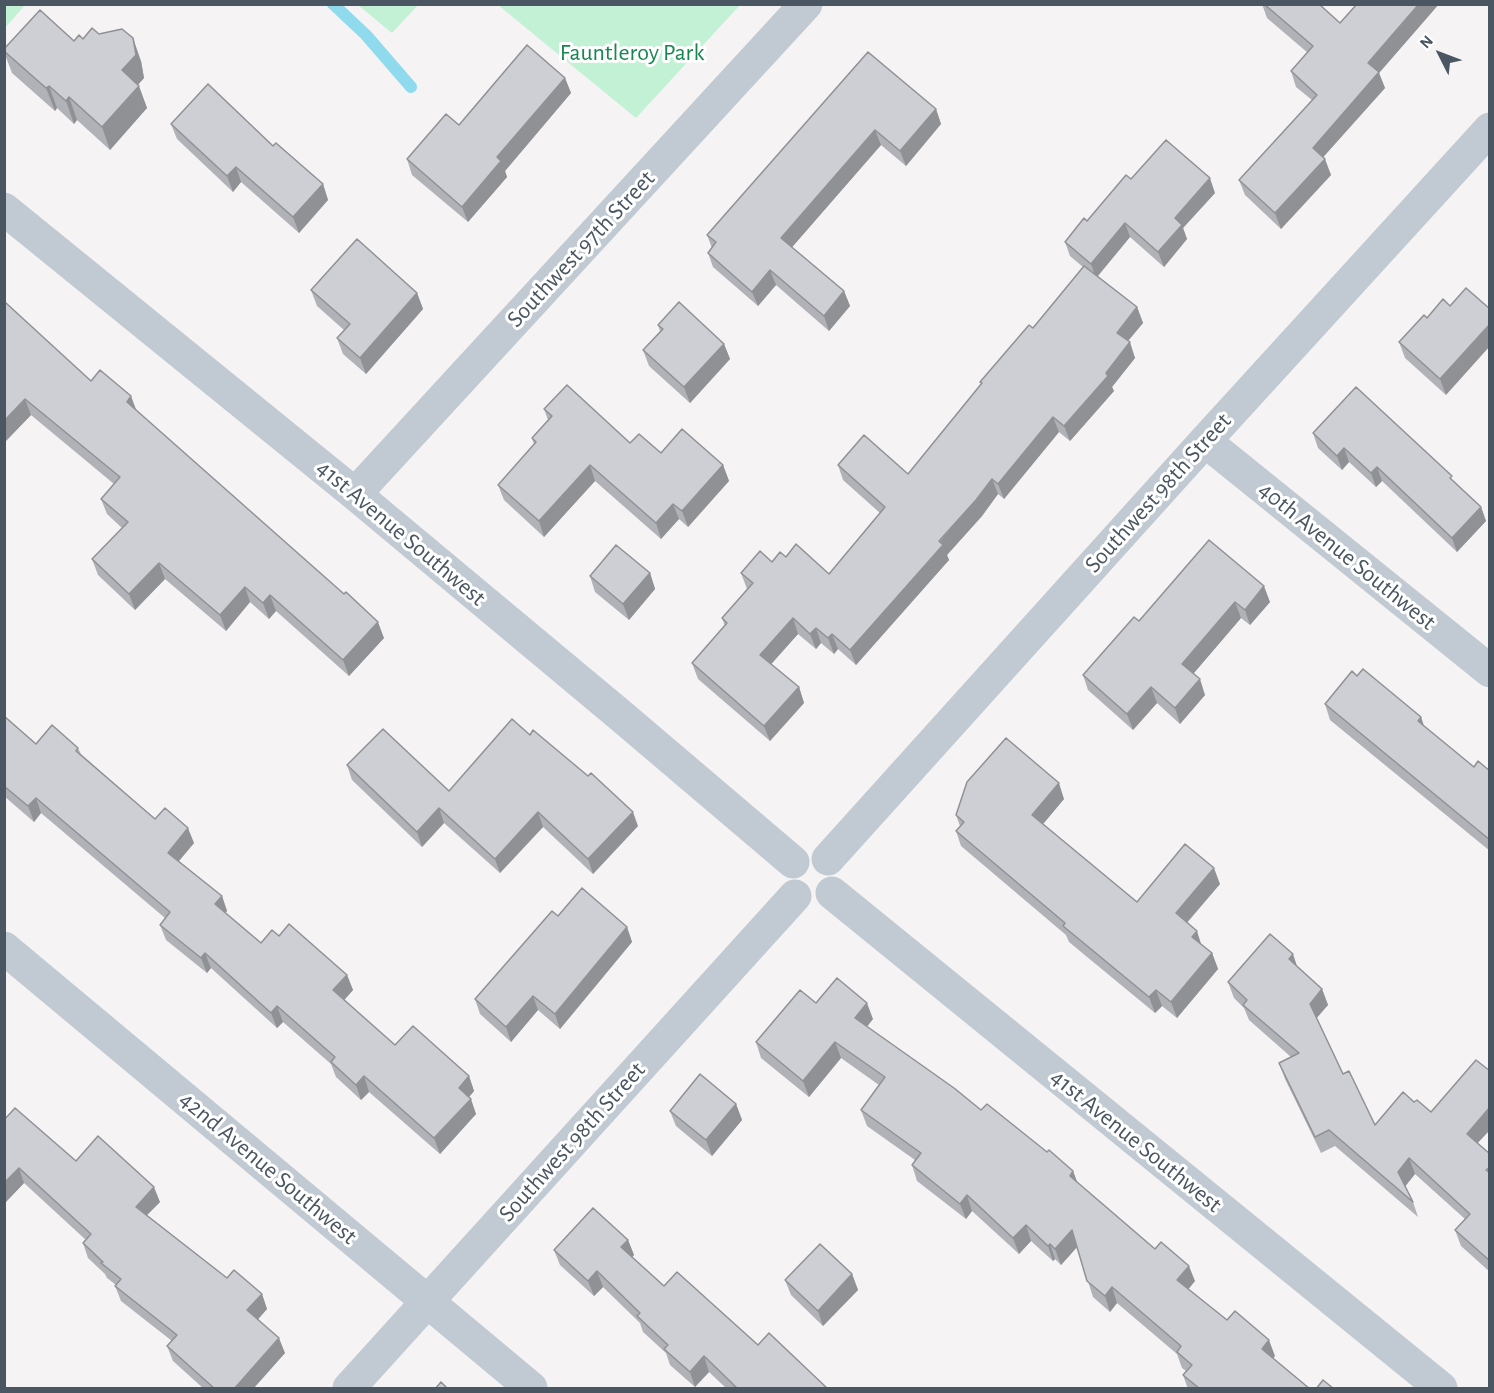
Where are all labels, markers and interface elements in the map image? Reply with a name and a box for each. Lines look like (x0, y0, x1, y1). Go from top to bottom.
north arrow (1410, 24, 1470, 84)
text: N (1417, 32, 1436, 51)
park label: Fauntleroy Park (560, 39, 704, 67)
street label: Southwest 97th Street (501, 165, 661, 333)
street label: Southwest 98th Street (1079, 407, 1237, 579)
street label: 41st Avenue Southwest (310, 454, 492, 612)
street label: 40th Avenue Southwest (1252, 476, 1442, 636)
street label: Southwest 98th Street (493, 1056, 651, 1228)
street label: 41st Avenue Southwest (1044, 1063, 1228, 1219)
street label: 42nd Avenue Southwest (173, 1085, 363, 1251)

